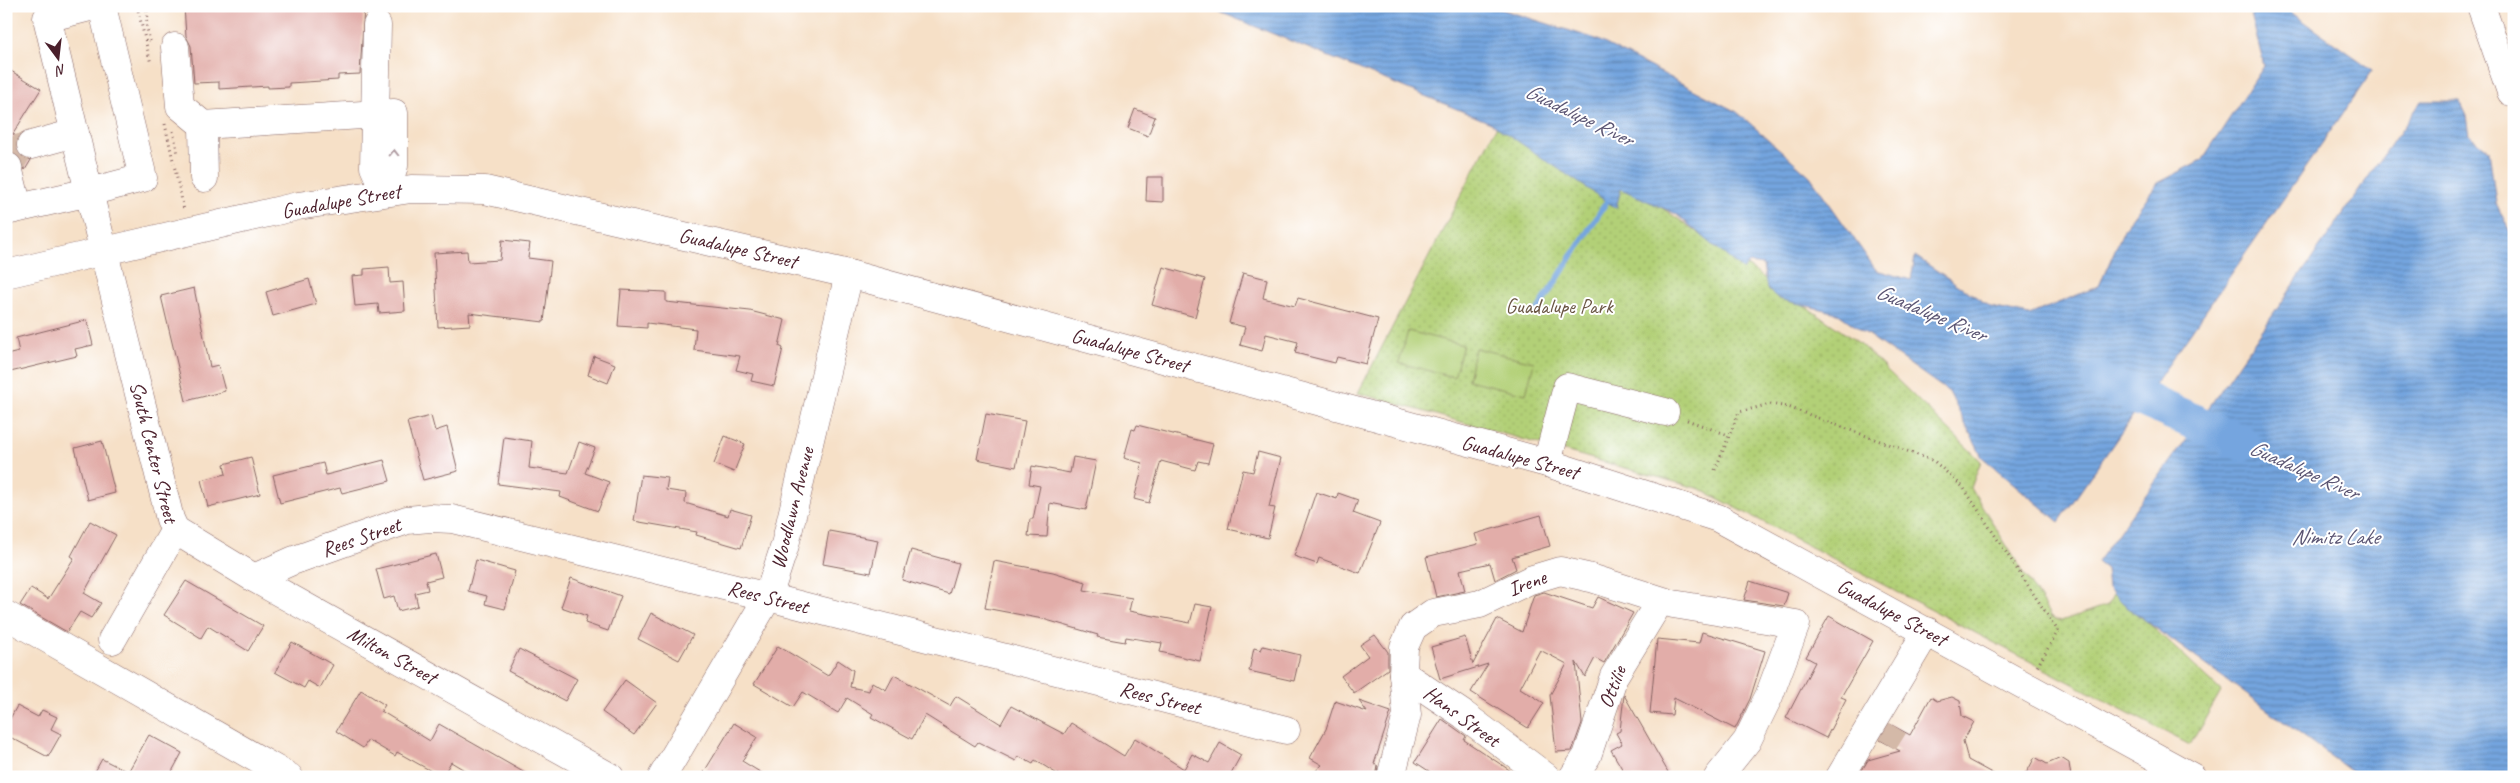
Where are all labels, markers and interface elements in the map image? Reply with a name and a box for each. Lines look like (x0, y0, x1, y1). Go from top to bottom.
north arrow (32, 32, 82, 82)
text: N (53, 61, 68, 80)
water label: Guadalupe River (1521, 77, 1640, 154)
one-way arrow (389, 149, 399, 157)
street label: Guadalupe Street (280, 177, 405, 224)
street label: Guadalupe Street (677, 222, 802, 275)
water label: Guadalupe River (1872, 277, 1993, 350)
park label: Guadalupe Park (1505, 293, 1614, 319)
street label: Guadalupe Street (1069, 322, 1194, 379)
street label: South Center Street (124, 379, 185, 527)
street label: Guadalupe Street (1459, 429, 1584, 486)
water label: Guadalupe River (2245, 434, 2366, 508)
street label: Woodlawn Avenue (764, 444, 820, 571)
street label: Rees Street (318, 511, 406, 563)
water label: Nimitz Lake (2291, 523, 2383, 551)
street label: Irene (1504, 563, 1551, 602)
street label: Guadalupe Street (1833, 572, 1954, 653)
street label: Rees Street (725, 574, 813, 620)
street label: Milton Street (343, 620, 444, 691)
street label: Ottilie (1592, 661, 1632, 712)
street label: Rees Street (1117, 675, 1205, 721)
street label: Hans Street (1419, 680, 1507, 754)

